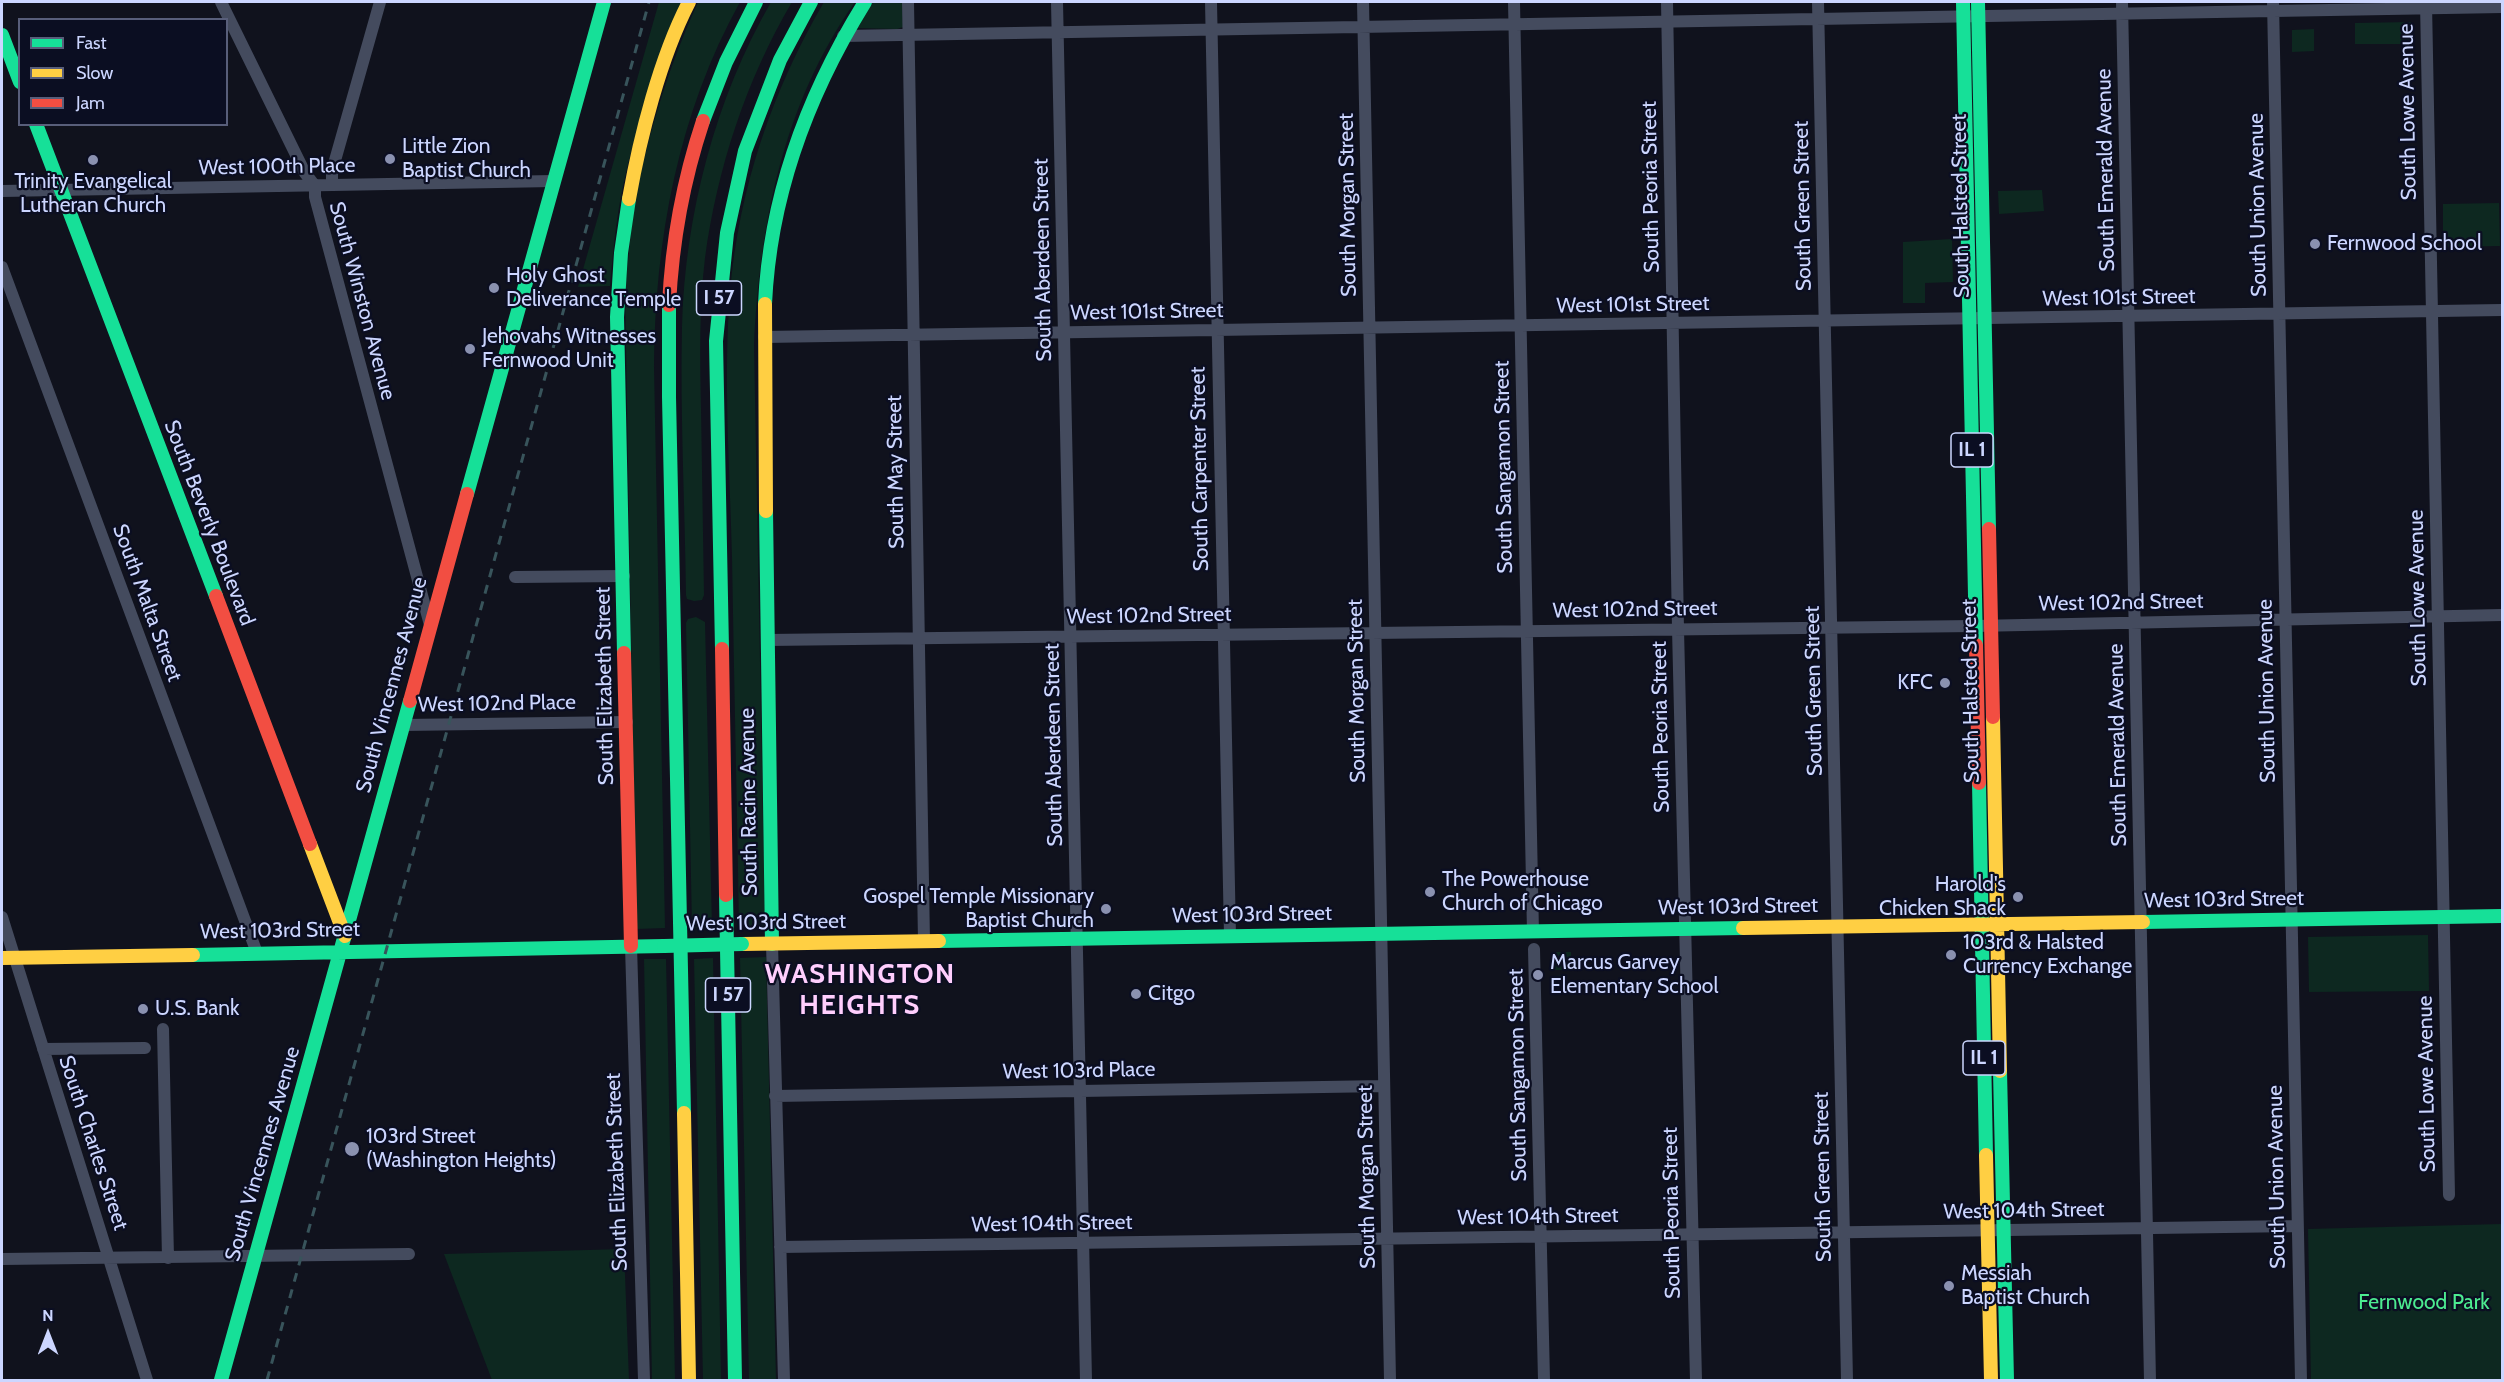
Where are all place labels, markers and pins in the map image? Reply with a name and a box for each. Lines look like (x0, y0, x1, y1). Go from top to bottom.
place label: Little Zion Baptist Church (402, 134, 531, 184)
marker: Little Zion Baptist Church (383, 152, 397, 166)
marker: Trinity Evangelical Lutheran Church (86, 153, 100, 167)
place label: Trinity Evangelical Lutheran Church (14, 169, 172, 219)
place label: Fernwood School (2327, 231, 2482, 257)
marker: Fernwood School (2308, 237, 2322, 251)
place label: Holy Ghost Deliverance Temple (506, 263, 681, 313)
marker: Holy Ghost Deliverance Temple (487, 281, 501, 295)
place label: Jehovahs Witnesses Fernwood Unit (482, 324, 656, 374)
marker: Jehovahs Witnesses Fernwood Unit (463, 342, 477, 356)
place label: KFC (1897, 670, 1933, 696)
marker: KFC (1938, 676, 1952, 690)
place label: The Powerhouse Church of Chicago (1442, 867, 1603, 917)
place label: Harold's Chicken Shack (1879, 872, 2006, 922)
place label: Gospel Temple Missionary Baptist Church (863, 884, 1094, 934)
marker: The Powerhouse Church of Chicago (1423, 885, 1437, 899)
marker: Harold's Chicken Shack (2011, 890, 2025, 904)
marker: Gospel Temple Missionary Baptist Church (1099, 902, 1113, 916)
place label: 103rd & Halsted Currency Exchange (1963, 930, 2132, 980)
marker: 103rd & Halsted Currency Exchange (1944, 948, 1958, 962)
place label: Marcus Garvey Elementary School (1550, 950, 1718, 1000)
marker: Marcus Garvey Elementary School (1531, 968, 1545, 982)
place label: Citgo (1148, 981, 1195, 1007)
marker: Citgo (1129, 987, 1143, 1001)
place label: U.S. Bank (155, 996, 239, 1022)
marker: U.S. Bank (136, 1002, 150, 1016)
place label: 103rd Street (Washington Heights) (366, 1124, 557, 1174)
marker: 103rd Street (Washington Heights) (343, 1140, 361, 1158)
place label: Messiah Baptist Church (1961, 1261, 2090, 1311)
marker: Messiah Baptist Church (1942, 1279, 1956, 1293)

